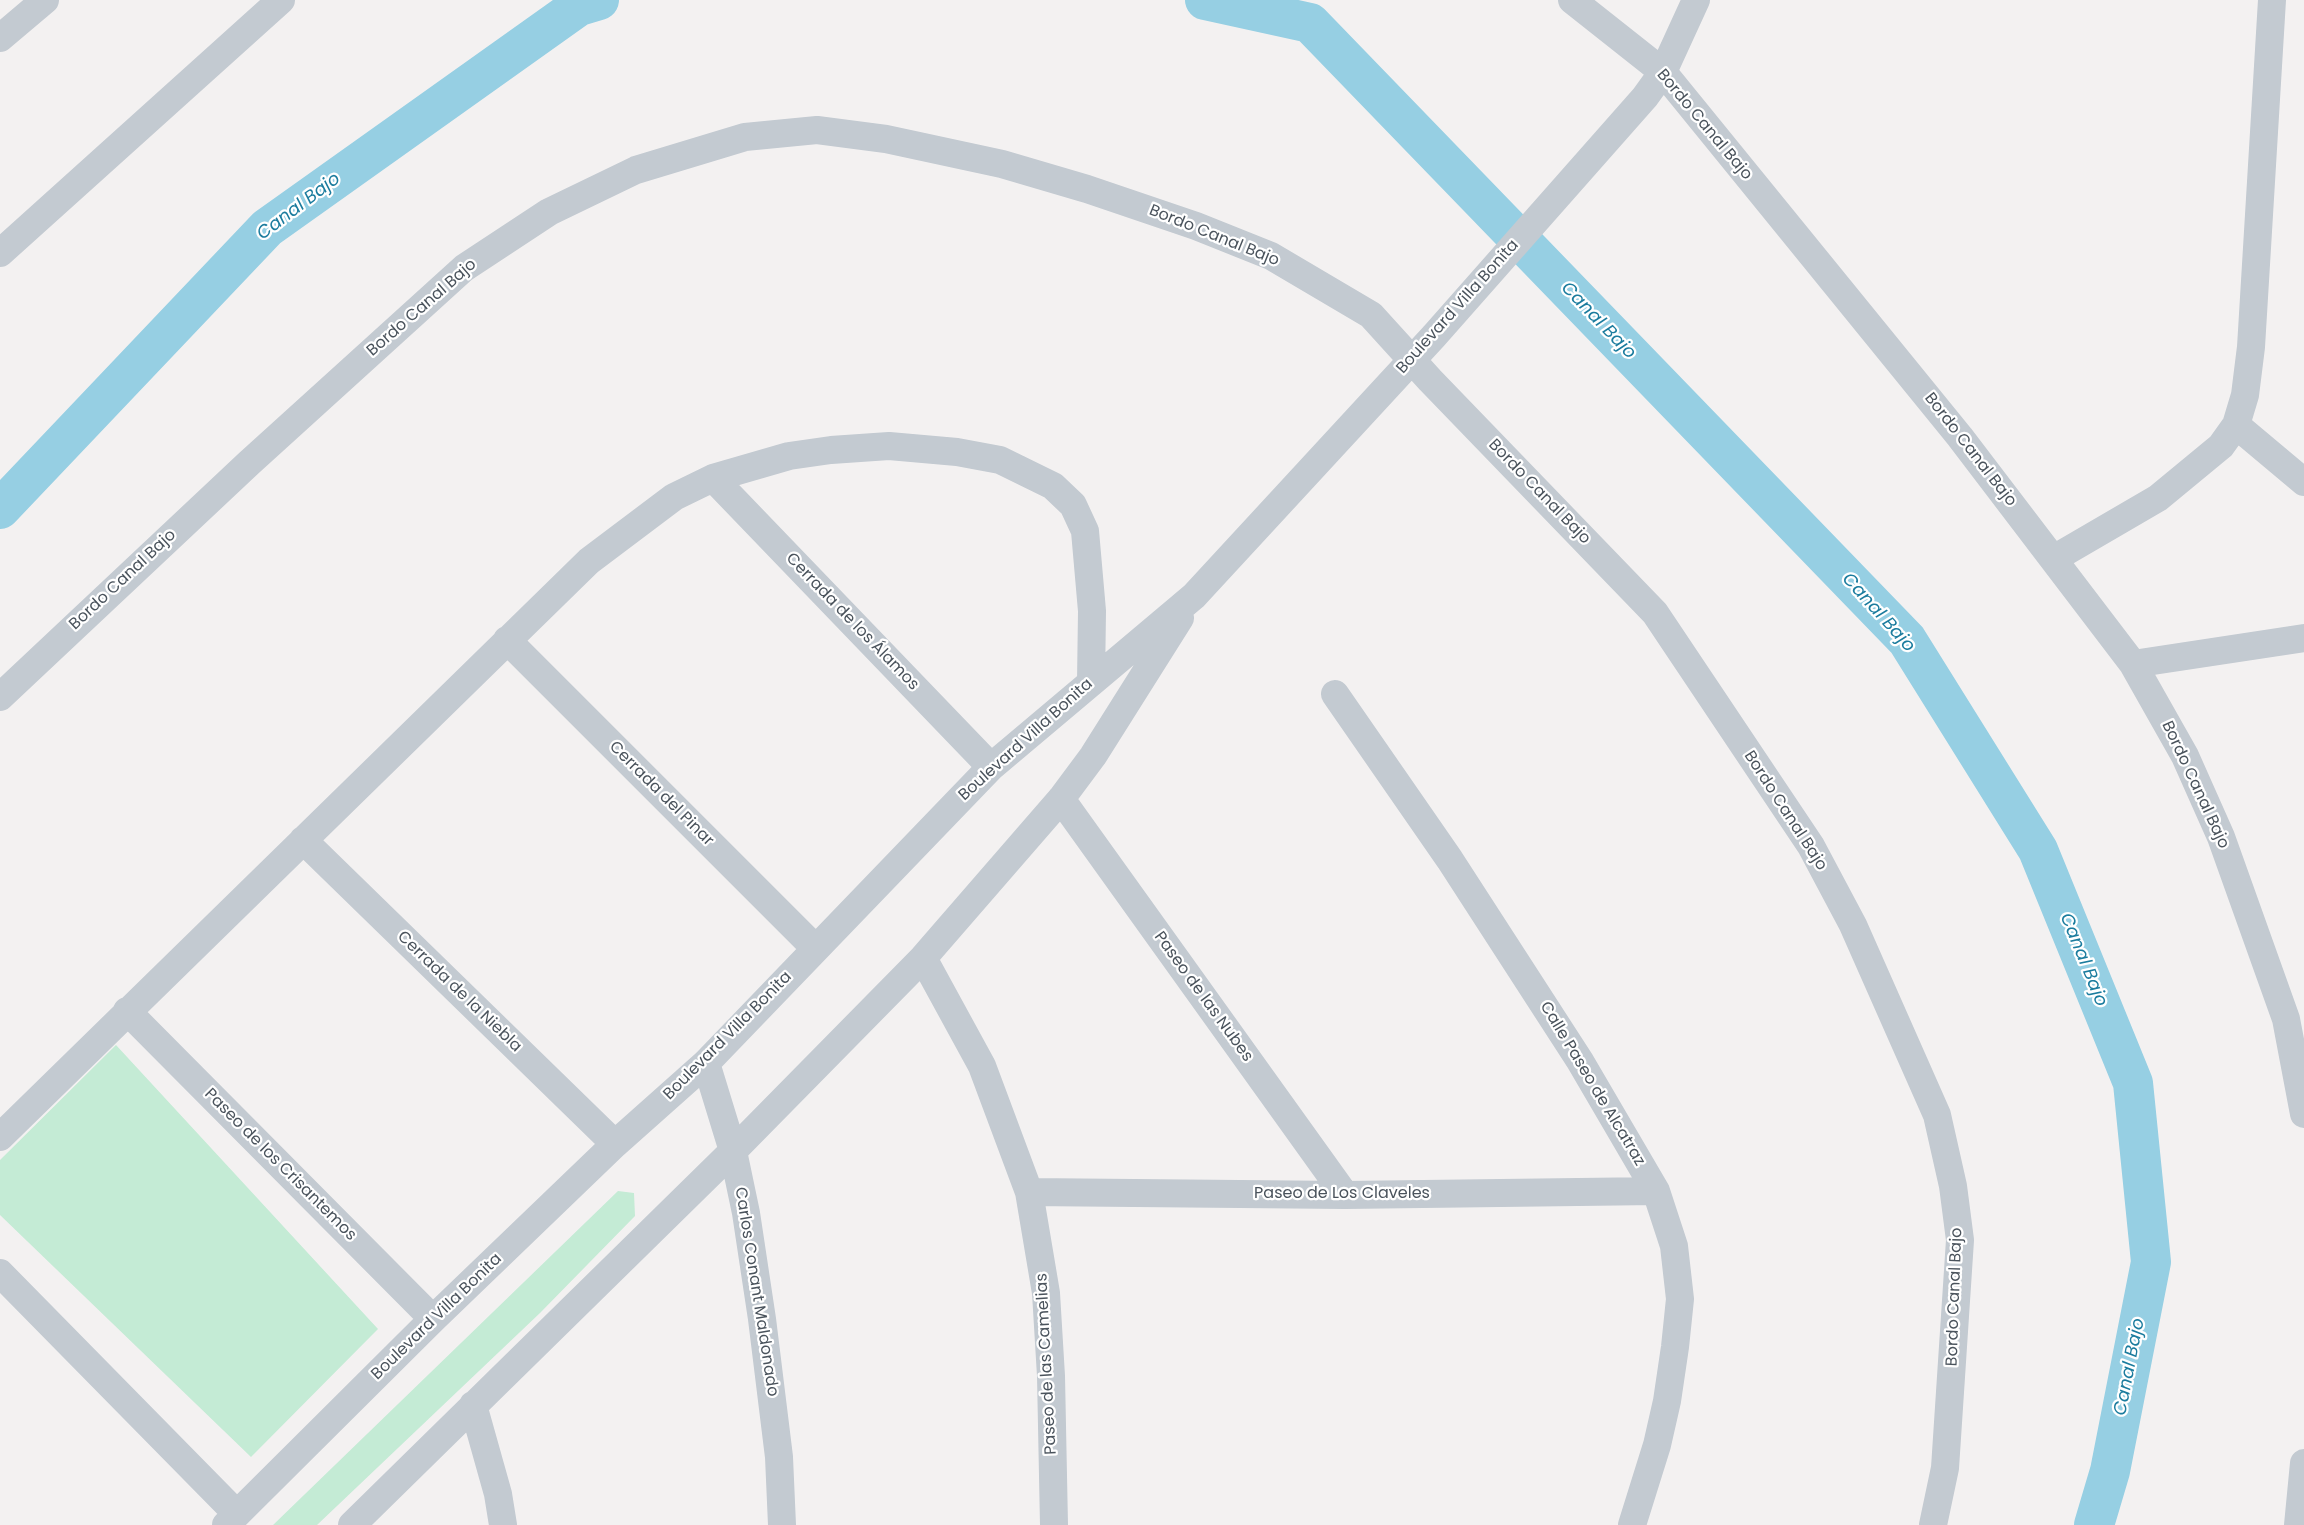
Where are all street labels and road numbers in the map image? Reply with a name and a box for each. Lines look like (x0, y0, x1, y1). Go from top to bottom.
street label: Bordo Canal Bajo (1652, 66, 1756, 184)
street label: Bordo Canal Bajo (1146, 201, 1282, 271)
street label: Boulevard Villa Bonita (1393, 236, 1523, 378)
street label: Bordo Canal Bajo (363, 255, 481, 361)
street label: Bordo Canal Bajo (1920, 389, 2020, 511)
street label: Bordo Canal Bajo (1484, 435, 1594, 549)
street label: Bordo Canal Bajo (66, 526, 180, 634)
street label: Cerrada de los Álamos (781, 549, 923, 695)
street label: Boulevard Villa Bonita (955, 675, 1097, 805)
street label: Bordo Canal Bajo (2157, 718, 2233, 852)
street label: Cerrada del Pinar (605, 738, 717, 850)
street label: Bordo Canal Bajo (1739, 748, 1831, 874)
street label: Cerrada de la Niebla (393, 928, 525, 1056)
street label: Paseo de las Nubes (1149, 928, 1257, 1066)
street label: Boulevard Villa Bonita (660, 968, 796, 1104)
street label: Calle Paseo de Alcatraz (1535, 998, 1649, 1170)
street label: Paseo de los Crisantemos (200, 1085, 360, 1245)
street label: Paseo de Los Claveles (1254, 1184, 1430, 1204)
street label: Carlos Conant Maldonado (730, 1186, 782, 1398)
street label: Bordo Canal Bajo (1943, 1227, 1967, 1367)
street label: Boulevard Villa Bonita (368, 1250, 506, 1384)
street label: Paseo de las Camelias (1033, 1273, 1061, 1455)

